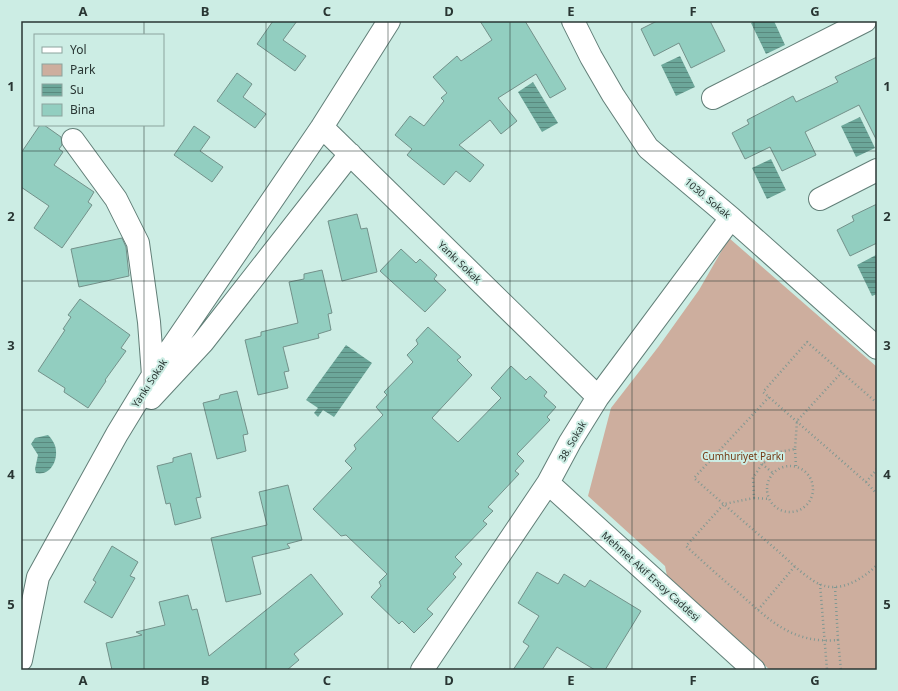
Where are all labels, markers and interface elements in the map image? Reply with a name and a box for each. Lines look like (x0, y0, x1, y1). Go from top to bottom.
text: A (79, 2, 88, 20)
text: B (201, 2, 209, 20)
text: C (323, 2, 331, 20)
text: D (444, 2, 454, 20)
text: E (567, 2, 575, 20)
text: F (689, 2, 697, 20)
text: G (810, 2, 820, 20)
legend (34, 34, 164, 126)
text: Yol (70, 41, 87, 58)
text: Park (70, 61, 96, 78)
text: 1 (7, 77, 15, 95)
text: 1 (883, 77, 891, 95)
text: Su (70, 81, 84, 98)
text: Bina (70, 101, 95, 118)
street label: 1030. Sokak (682, 175, 734, 222)
text: 2 (7, 207, 15, 225)
text: 2 (883, 207, 891, 225)
street label: Yankı Sokak (435, 238, 485, 287)
text: 3 (7, 336, 15, 354)
text: 3 (883, 336, 891, 354)
street label: Yankı Sokak (128, 355, 170, 410)
street label: 38. Sokak (555, 418, 590, 464)
park label: Cumhuriyet Parkı (702, 449, 784, 463)
text: 4 (7, 465, 15, 483)
text: 4 (883, 465, 891, 483)
street label: Mehmet Akif Ersoy Caddesi (599, 528, 703, 624)
text: 5 (7, 595, 15, 613)
text: 5 (883, 595, 891, 613)
text: A (79, 671, 88, 689)
text: B (201, 671, 209, 689)
text: C (323, 671, 331, 689)
text: D (444, 671, 454, 689)
text: E (567, 671, 575, 689)
text: F (689, 671, 697, 689)
text: G (810, 671, 820, 689)

